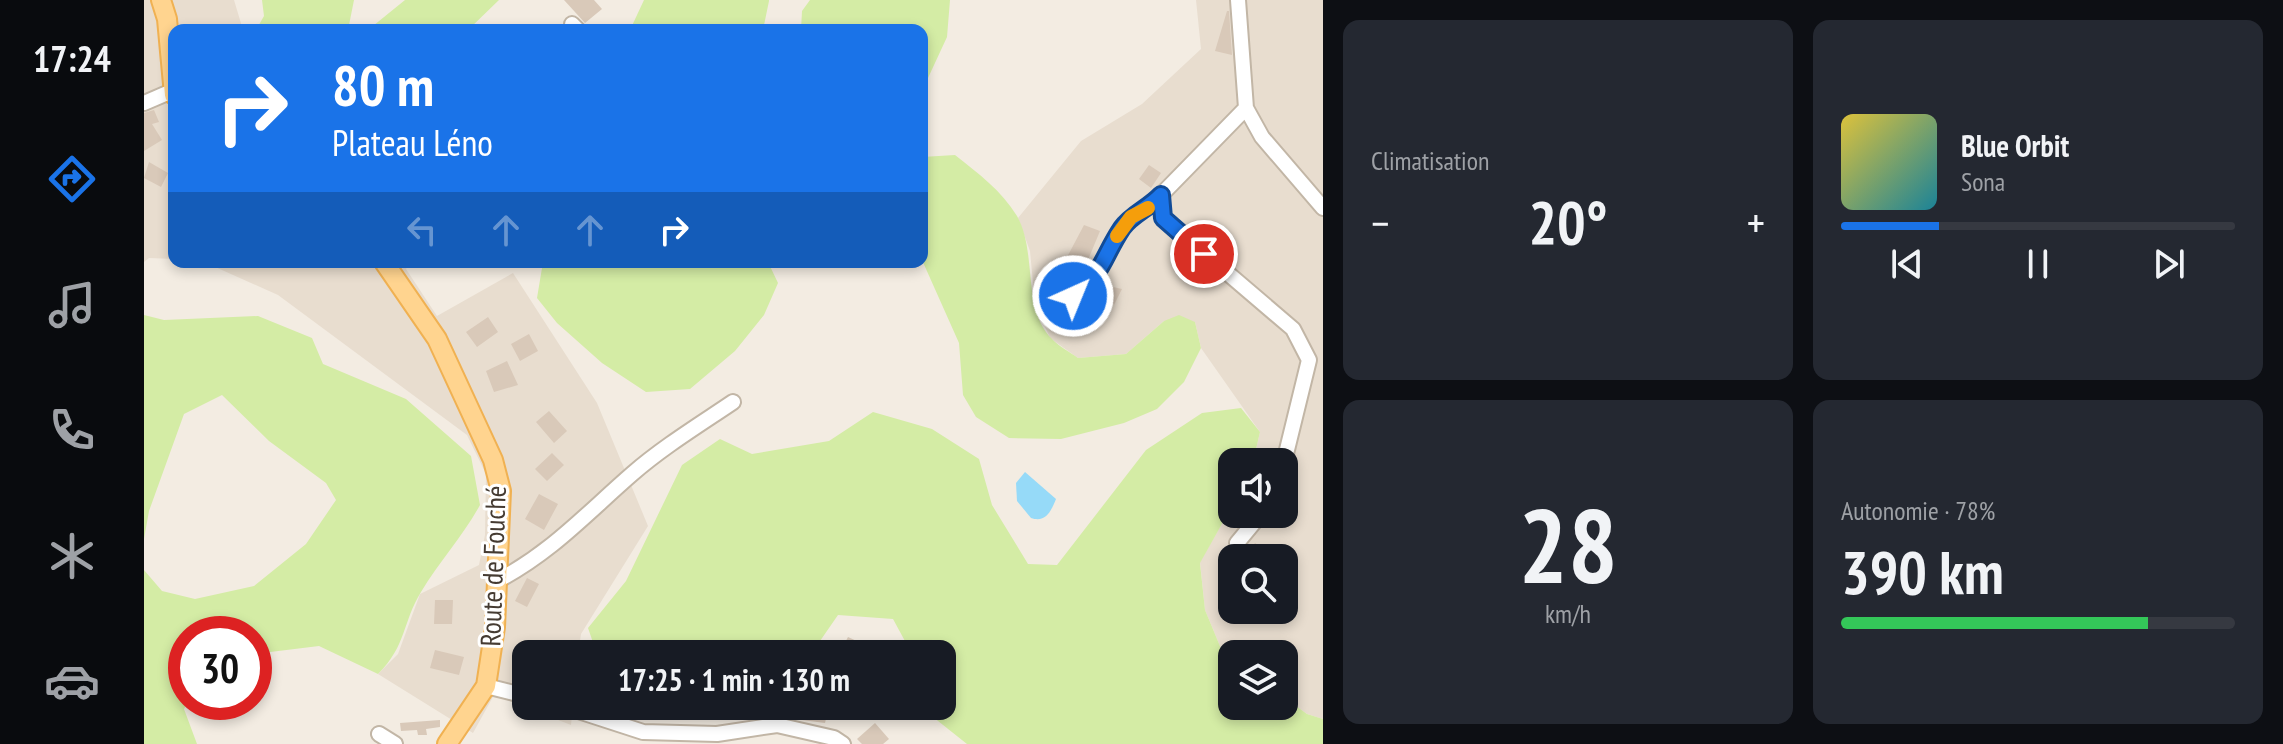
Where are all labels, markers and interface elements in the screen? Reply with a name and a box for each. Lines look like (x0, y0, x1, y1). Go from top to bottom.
text: 17:24 (33, 35, 111, 82)
text: 80 m (332, 49, 434, 121)
icon: right (200, 56, 304, 160)
text: Plateau Léno (332, 119, 493, 166)
text: Blue Orbit (1961, 126, 2069, 165)
text: Climatisation (1371, 144, 1489, 177)
icon: directions (44, 151, 100, 207)
text: Sona (1961, 165, 2005, 198)
text: 20° (1528, 183, 1608, 261)
text: − (1371, 194, 1389, 251)
text: + (1747, 194, 1765, 251)
icon: left (400, 208, 444, 252)
icon: ahead (484, 208, 528, 252)
icon: ahead (568, 208, 612, 252)
icon: right (652, 208, 696, 252)
pin (1170, 220, 1238, 288)
icon: arrive (1182, 232, 1226, 276)
icon: previous (1885, 242, 1929, 286)
icon: pause (2016, 242, 2060, 286)
icon: next (2147, 242, 2191, 286)
position arrow (1031, 254, 1115, 338)
icon: music (44, 277, 100, 333)
icon: phone (44, 402, 100, 458)
map controls (1218, 448, 1298, 720)
button: sound (1218, 448, 1298, 528)
text: 28 (1518, 477, 1618, 612)
street label: Route de Fouché (471, 485, 514, 647)
text: Autonomie · 78% (1841, 494, 1995, 527)
icon: climate (44, 528, 100, 584)
text: 390 km (1841, 533, 2004, 611)
button: search (1218, 544, 1298, 624)
text: km/h (1545, 597, 1591, 630)
speed limit sign: 30 (168, 616, 272, 720)
button: layers (1218, 640, 1298, 720)
icon: car (44, 653, 100, 709)
text: 17:25 · 1 min · 130 m (618, 660, 850, 699)

